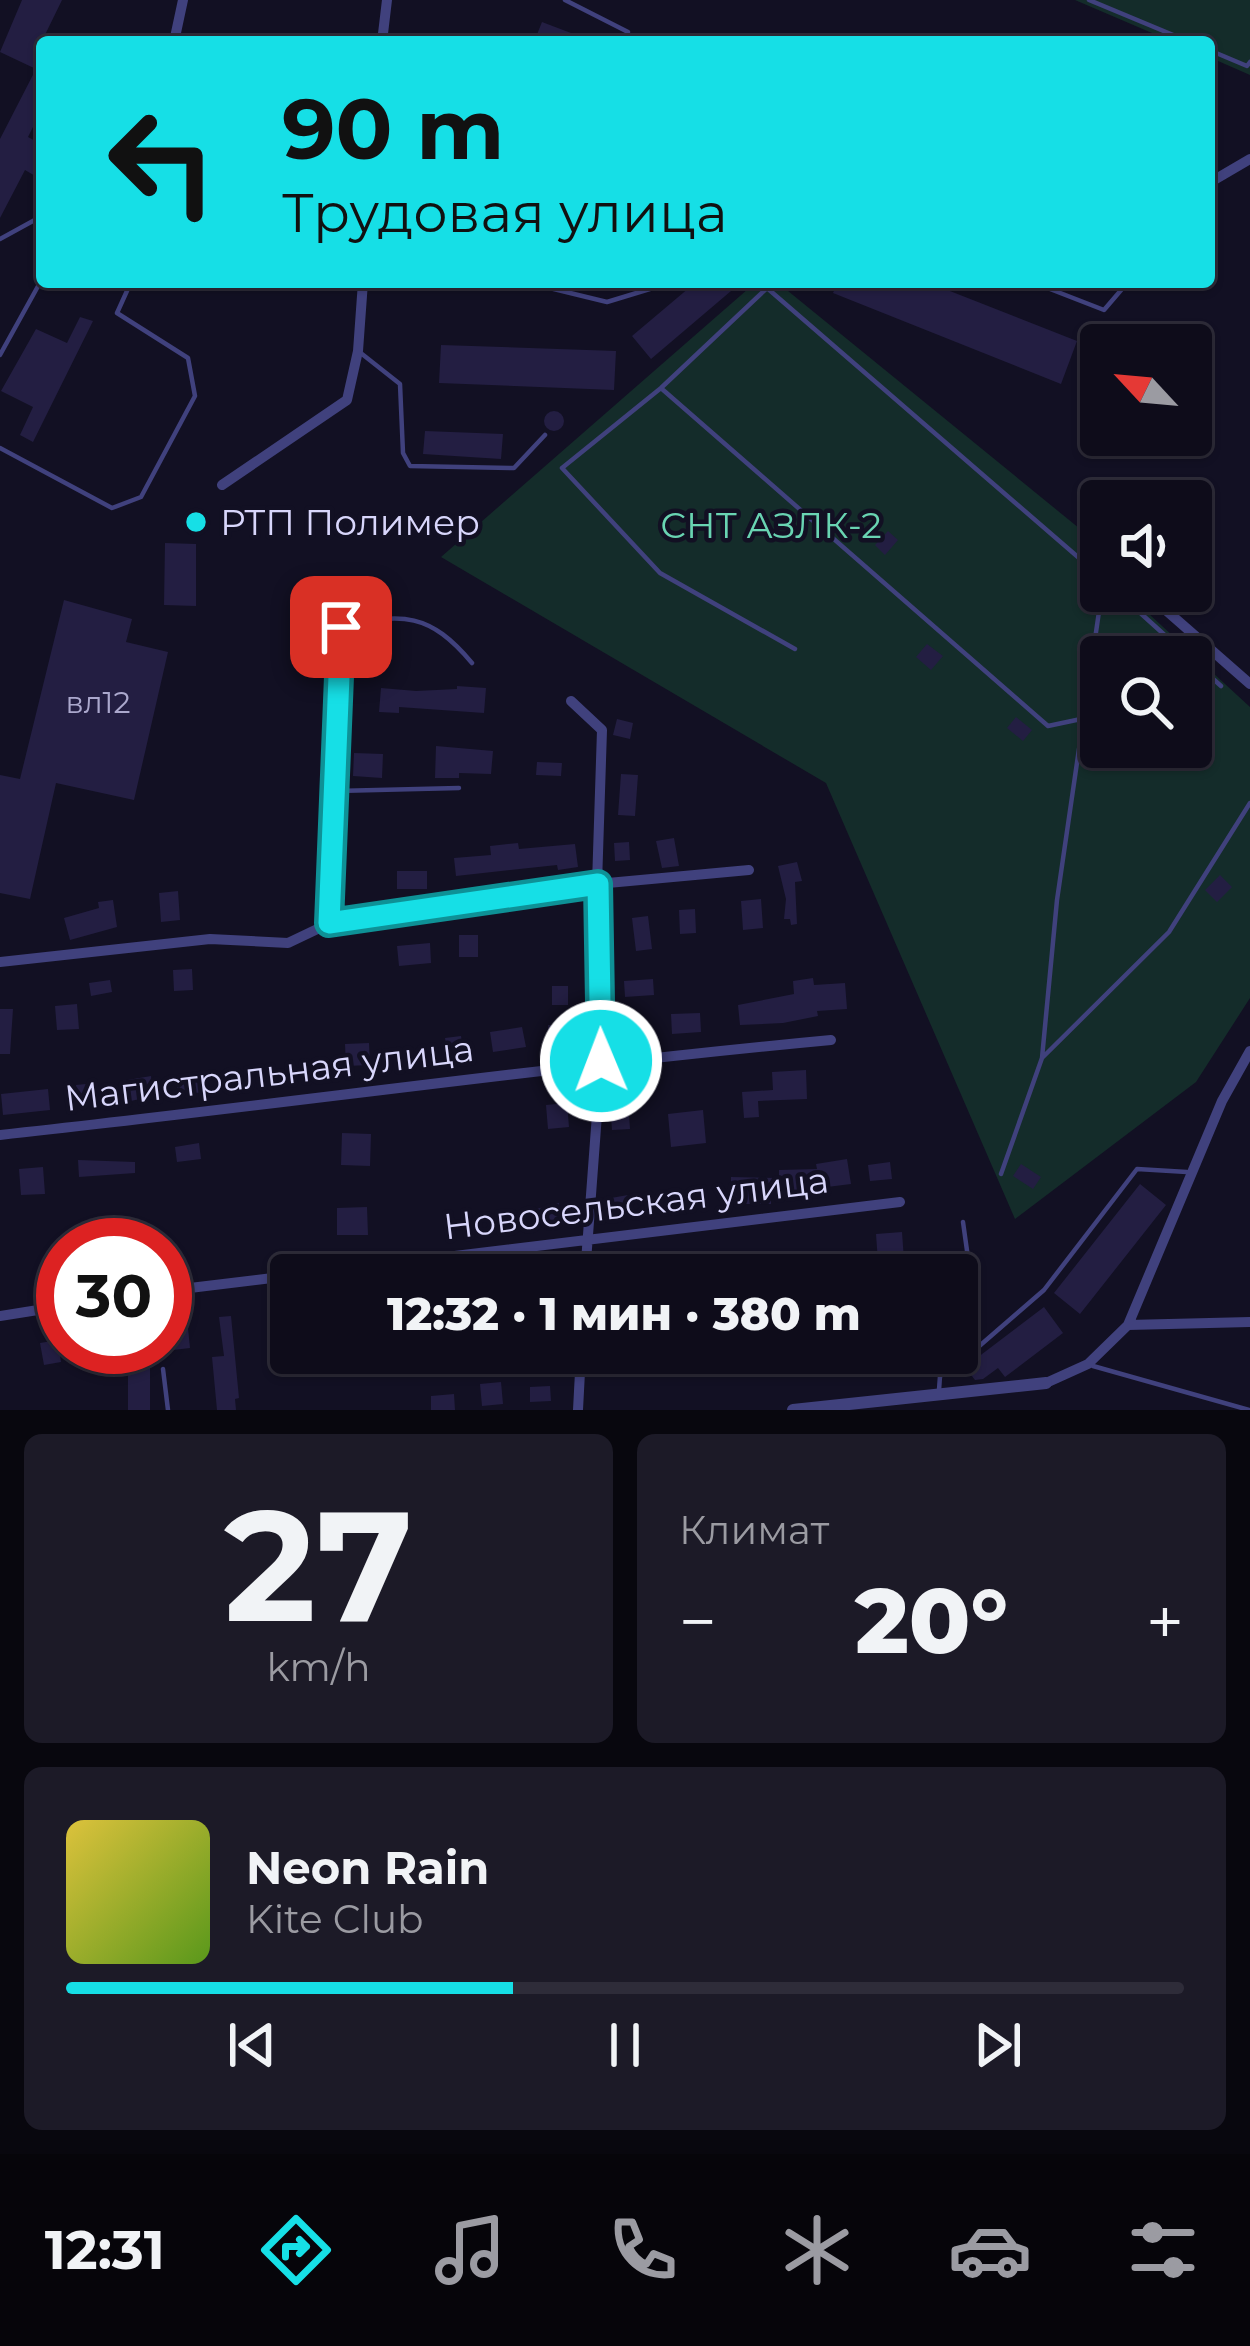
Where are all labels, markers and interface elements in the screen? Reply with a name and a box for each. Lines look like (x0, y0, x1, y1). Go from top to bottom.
text: 90 m (282, 78, 504, 180)
icon: left (84, 84, 240, 240)
text: Трудовая улица (282, 180, 727, 246)
north arrow (1080, 324, 1212, 456)
map controls (1080, 324, 1212, 768)
button: sound (1080, 480, 1212, 612)
place label: РТП Полимер (220, 500, 480, 544)
park label: СНТ АЗЛК-2 (660, 503, 882, 547)
marker: РТП Полимер (183, 509, 209, 535)
pin (290, 576, 392, 678)
icon: arrive (308, 594, 374, 660)
button: search (1080, 636, 1212, 768)
house number: вл12 (66, 684, 130, 721)
position arrow (538, 998, 664, 1124)
street label: Магистральная улица (62, 1026, 476, 1120)
street label: Новосельская улица (441, 1158, 831, 1248)
speed limit sign: 30 (36, 1218, 192, 1374)
text: 12:32 · 1 мин · 380 m (387, 1286, 861, 1341)
text: 27 (224, 1470, 413, 1660)
text: Климат (679, 1506, 829, 1554)
text: 20° (855, 1566, 1008, 1676)
text: − (679, 1581, 717, 1662)
text: + (1146, 1581, 1184, 1662)
text: km/h (266, 1643, 371, 1691)
text: Neon Rain (246, 1840, 489, 1895)
text: Kite Club (246, 1895, 424, 1943)
icon: previous (219, 2012, 285, 2078)
icon: pause (592, 2012, 658, 2078)
icon: next (965, 2012, 1031, 2078)
icon: directions (254, 2208, 338, 2292)
icon: music (428, 2208, 512, 2292)
icon: phone (601, 2208, 685, 2292)
icon: climate (775, 2208, 859, 2292)
icon: car (948, 2208, 1032, 2292)
icon: filters (1121, 2208, 1205, 2292)
text: 12:31 (45, 2217, 165, 2283)

